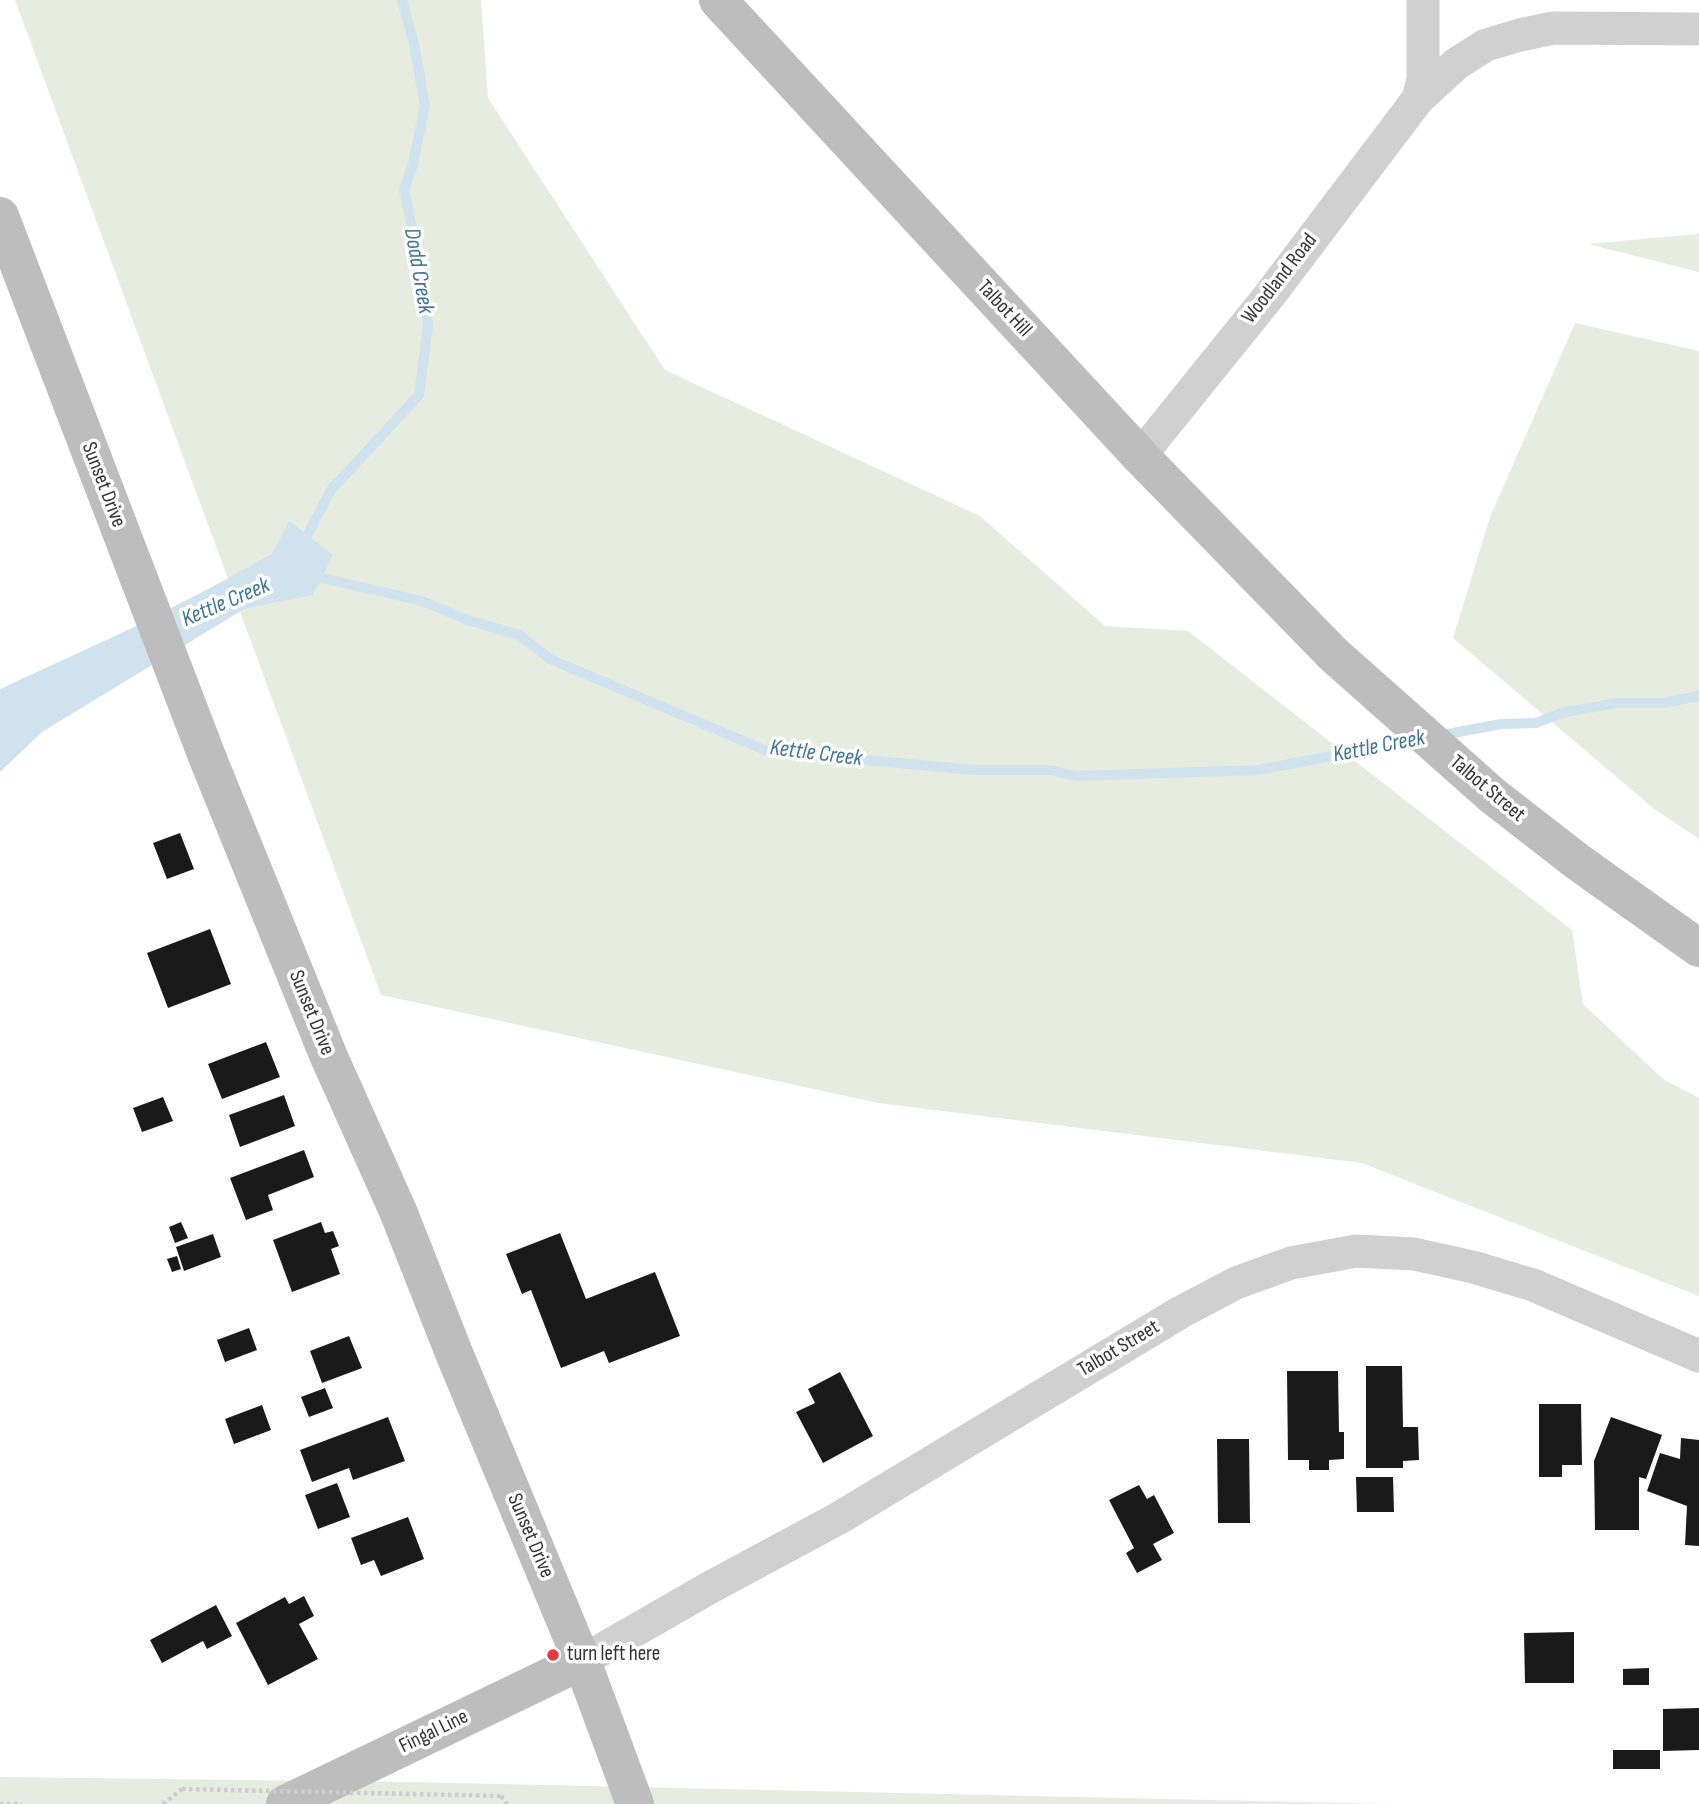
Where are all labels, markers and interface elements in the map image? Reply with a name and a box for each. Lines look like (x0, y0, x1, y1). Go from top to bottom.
water label: Dodd Creek (397, 226, 439, 316)
street label: Woodland Road (1237, 229, 1323, 329)
street label: Talbot Hill (971, 275, 1037, 343)
street label: Sunset Drive (75, 439, 131, 531)
water label: Kettle Creek (178, 572, 274, 634)
water label: Kettle Creek (1331, 725, 1427, 769)
water label: Kettle Creek (768, 735, 864, 773)
street label: Talbot Street (1444, 750, 1530, 828)
street label: Sunset Drive (283, 967, 339, 1059)
street label: Talbot Street (1074, 1315, 1164, 1383)
street label: Sunset Drive (501, 1490, 559, 1582)
place label: turn left here (567, 1642, 660, 1668)
marker: turn left here (545, 1647, 561, 1663)
street label: Fingal Line (395, 1705, 473, 1759)

